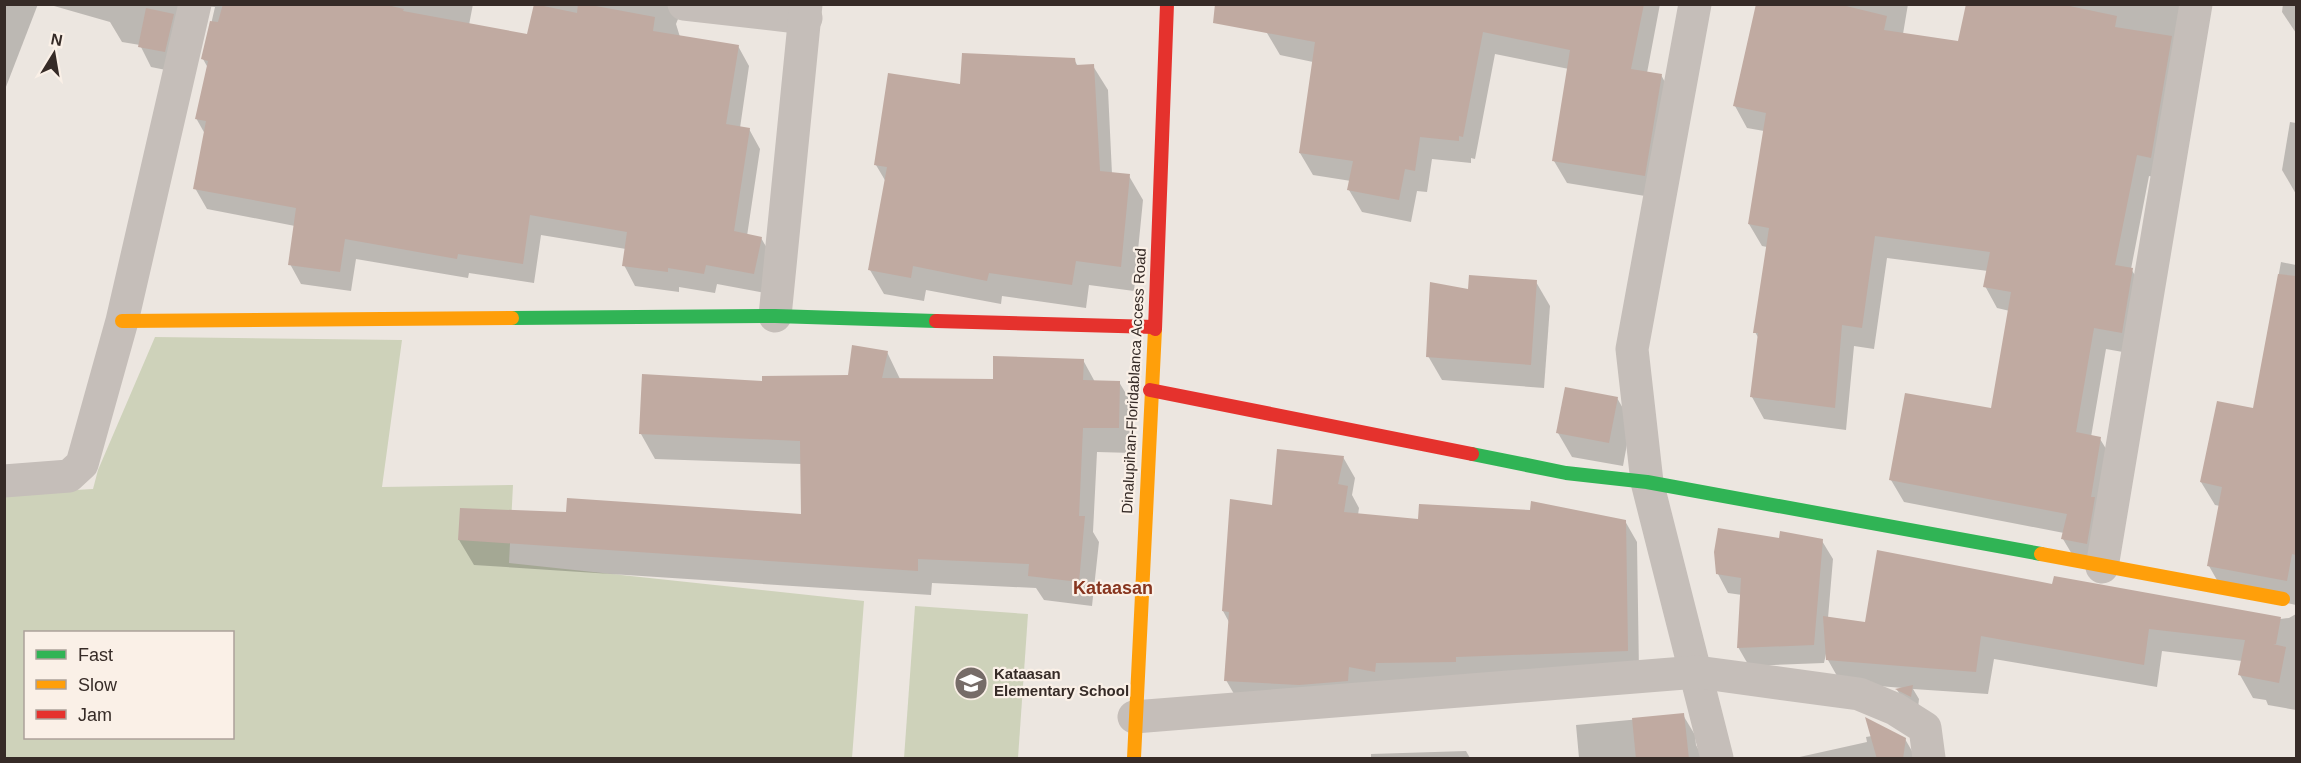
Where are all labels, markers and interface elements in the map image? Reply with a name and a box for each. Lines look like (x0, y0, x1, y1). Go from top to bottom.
north arrow (24, 24, 84, 84)
text: N (49, 30, 64, 49)
street label: Dinalupihan-Floridablanca Access Road (1118, 248, 1149, 514)
district label: Kataasan (1073, 578, 1153, 598)
legend (24, 631, 234, 739)
text: Fast (78, 645, 113, 665)
school or university icon: Kataasan Elementary School (953, 665, 989, 701)
place label: Kataasan Elementary School (994, 665, 1129, 699)
text: Slow (78, 675, 118, 695)
text: Jam (78, 705, 112, 725)

